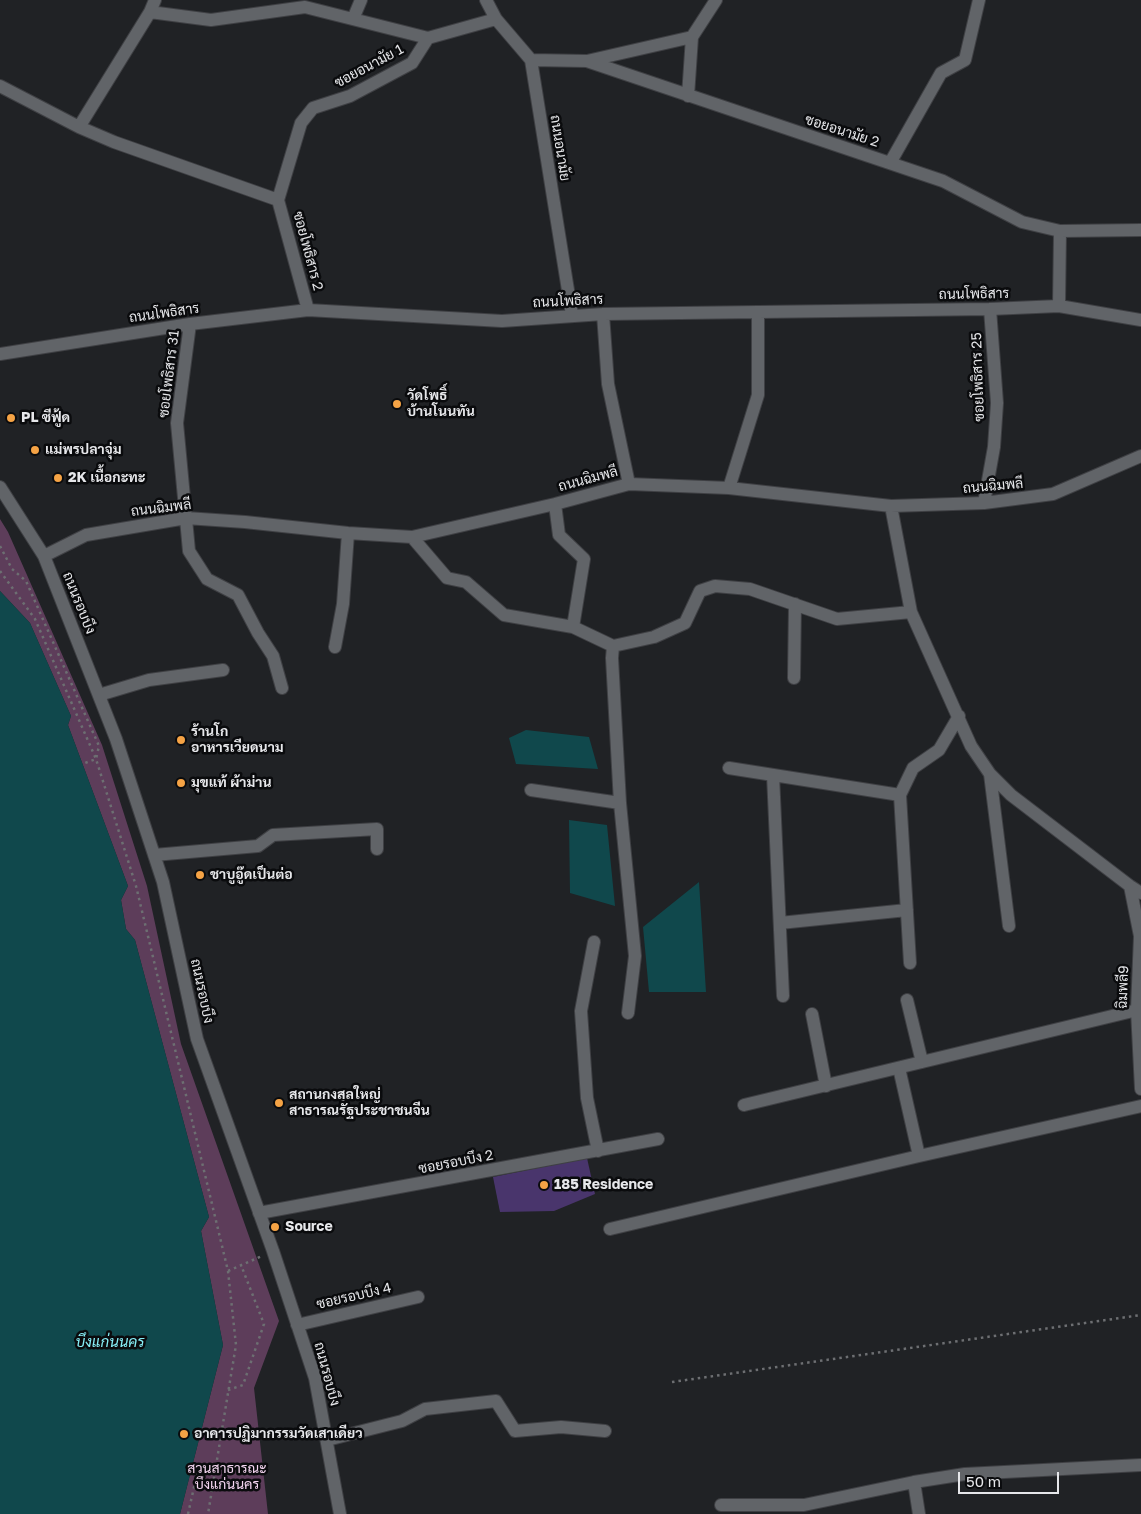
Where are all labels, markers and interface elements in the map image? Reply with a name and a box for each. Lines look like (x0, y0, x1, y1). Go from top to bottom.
street label: ซอยอนามัย 1 (332, 41, 406, 91)
street label: ซอยอนามัย 2 (803, 111, 881, 151)
street label: ถนนอนามัย (547, 114, 573, 182)
street label: ซอยโพธิสาร 2 (289, 210, 327, 292)
street label: ถนนโพธิสาร (939, 285, 1009, 303)
street label: ถนนโพธิสาร (532, 291, 604, 311)
street label: ถนนโพธิสาร (128, 300, 200, 326)
street label: ซอยโพธิสาร 31 (155, 329, 183, 419)
street label: ซอยโพธิสาร 25 (968, 332, 988, 422)
place label: วัดโพธิ์ บ้านโนนทัน (407, 388, 475, 421)
marker: วัดโพธิ์ บ้านโนนทัน (391, 398, 403, 410)
place label: PL ซีฟู้ด (21, 410, 70, 426)
marker: PL ซีฟู้ด (5, 412, 17, 424)
place label: แม่พรปลาจุ่ม (45, 442, 121, 458)
marker: แม่พรปลาจุ่ม (29, 444, 41, 456)
street label: ถนนฉิมพลี (556, 463, 620, 495)
place label: 2K เนื้อกะทะ (68, 470, 145, 486)
marker: 2K เนื้อกะทะ (52, 472, 64, 484)
street label: ถนนฉิมพลี (962, 475, 1024, 497)
street label: ถนนฉิมพลี (130, 496, 192, 520)
street label: ถนนรอบบึง (59, 570, 99, 636)
place label: ร้านโก อาหารเวียดนาม (191, 724, 284, 756)
marker: ร้านโก อาหารเวียดนาม (175, 734, 187, 746)
place label: มุขแท้ ผ้าม่าน (191, 775, 272, 791)
marker: มุขแท้ ผ้าม่าน (175, 777, 187, 789)
place label: ชาบูอู๊ดเป็นต่อ (210, 867, 293, 883)
marker: ชาบูอู๊ดเป็นต่อ (194, 869, 206, 881)
street label: ถนนรอบบึง (187, 957, 217, 1025)
street label: ฉิมพลี9 (1114, 965, 1132, 1009)
place label: สถานกงสุลใหญ่ สาธารณรัฐประชาชนจีน (289, 1087, 430, 1120)
marker: สถานกงสุลใหญ่ สาธารณรัฐประชาชนจีน (273, 1097, 285, 1109)
street label: ซอยรอบบึง 2 (417, 1147, 495, 1177)
place label: 185 Residence (554, 1177, 653, 1193)
marker: 185 Residence (538, 1179, 550, 1191)
place label: Source (285, 1219, 333, 1235)
marker: Source (269, 1221, 281, 1233)
street label: ซอยรอบบึง 4 (315, 1279, 393, 1313)
water label: บึงแก่นนคร (75, 1333, 145, 1351)
street label: ถนนรอบบึง (310, 1340, 344, 1408)
place label: อาคารปฏิมากรรมวัดเสาเดียว (194, 1426, 363, 1442)
marker: อาคารปฏิมากรรมวัดเสาเดียว (178, 1428, 190, 1440)
park label: สวนสาธารณะ บึงแก่นนคร (187, 1461, 267, 1494)
scale bar (961, 1462, 1062, 1494)
text: 50 m (966, 1472, 1001, 1490)

